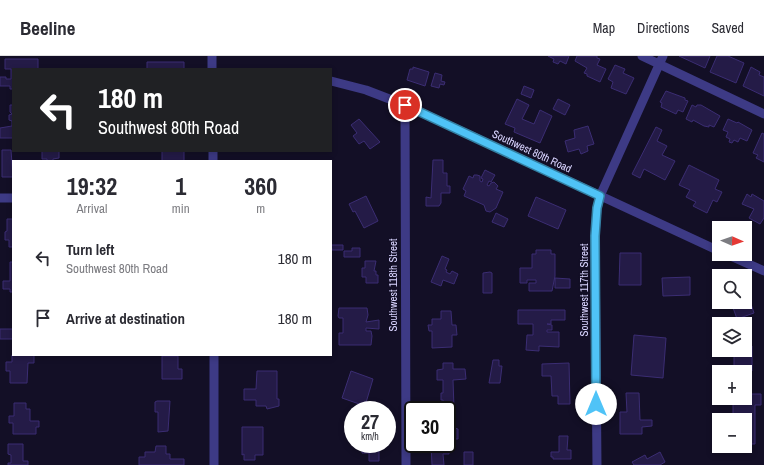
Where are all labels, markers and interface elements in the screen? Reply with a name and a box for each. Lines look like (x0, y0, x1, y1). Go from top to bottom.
text: Beeline (20, 15, 75, 41)
text: Map (593, 19, 615, 37)
text: Directions (637, 19, 689, 37)
text: Saved (711, 19, 744, 37)
text: 180 m (98, 79, 163, 117)
icon: left (32, 84, 84, 136)
pin (388, 88, 422, 122)
icon: arrive (394, 94, 416, 116)
text: Southwest 80th Road (98, 115, 239, 140)
street label: Southwest 80th Road (490, 126, 574, 176)
text: 19:32 (67, 170, 117, 202)
text: 1 (175, 170, 186, 202)
text: 360 (244, 170, 277, 202)
text: Arrival (77, 200, 107, 217)
text: min (172, 200, 190, 217)
text: m (256, 200, 265, 217)
north arrow (712, 221, 752, 261)
map controls (712, 221, 752, 453)
street label: Southwest 118th Street (386, 238, 400, 332)
text: Turn left (66, 239, 114, 260)
street label: Southwest 117th Street (577, 243, 591, 337)
icon: left (32, 247, 54, 269)
text: 180 m (278, 248, 312, 269)
text: Southwest 80th Road (66, 260, 168, 277)
button: search (712, 269, 752, 309)
icon: arrive (32, 307, 54, 329)
text: Arrive at destination (66, 308, 185, 329)
text: 180 m (278, 308, 312, 329)
button: layers (712, 317, 752, 357)
button: + (712, 365, 752, 405)
position arrow (575, 383, 617, 425)
speed limit sign: 30 (404, 401, 456, 453)
text: 27 (361, 408, 379, 435)
button: − (712, 413, 752, 453)
text: km/h (361, 430, 379, 443)

